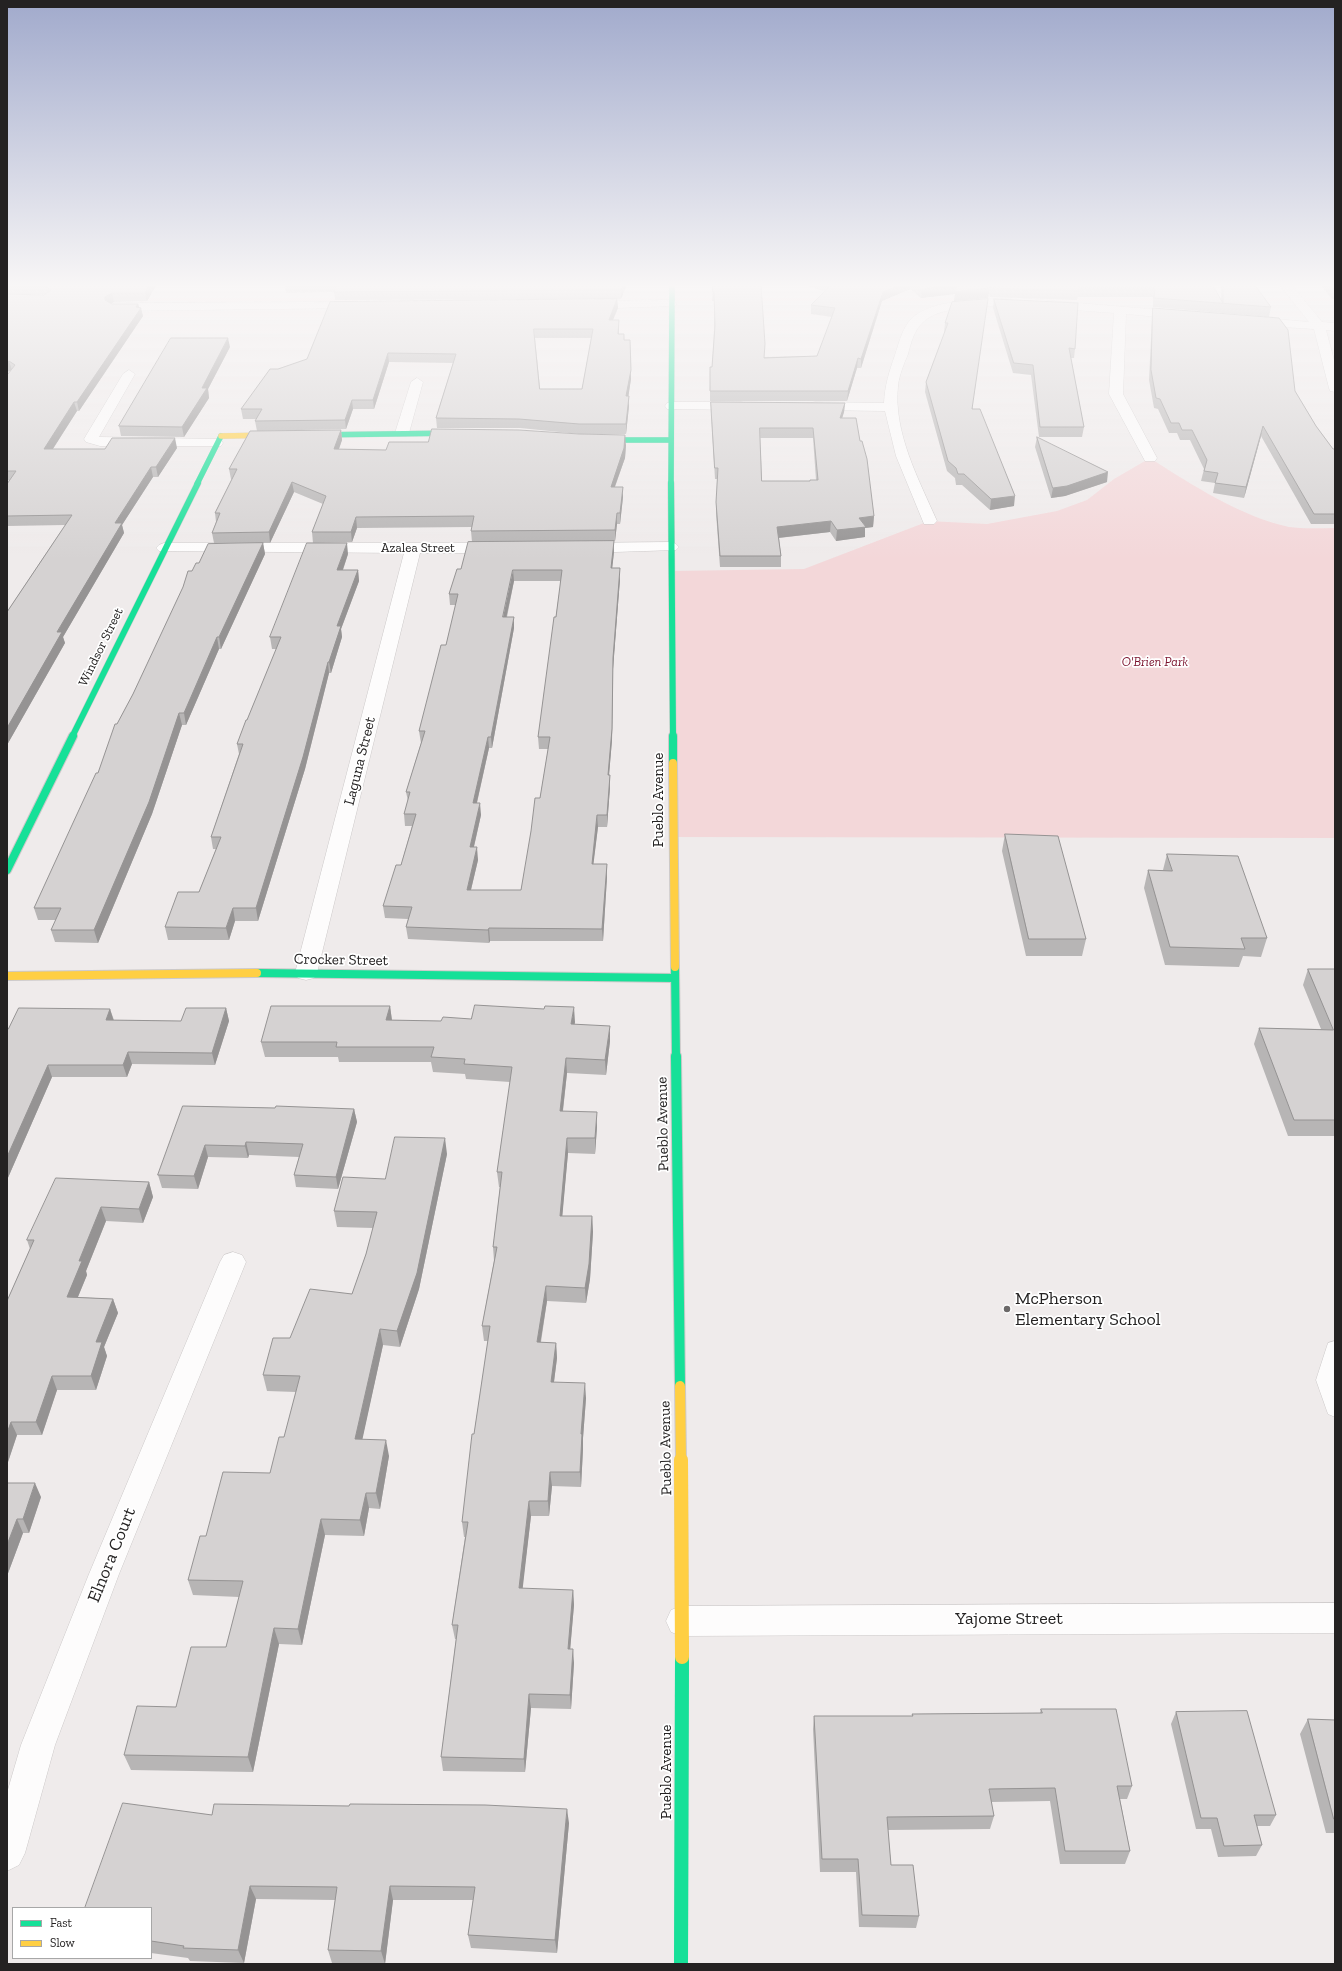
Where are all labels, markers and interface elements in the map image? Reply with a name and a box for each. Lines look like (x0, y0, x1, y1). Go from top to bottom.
street label: Azalea Street (381, 540, 455, 556)
street label: Windsor Street (75, 605, 127, 689)
park label: O'Brien Park (1122, 654, 1188, 670)
street label: Laguna Street (340, 715, 380, 807)
street label: Pueblo Avenue (650, 753, 668, 847)
street label: Crocker Street (294, 950, 388, 970)
street label: Pueblo Avenue (653, 1077, 673, 1171)
place label: McPherson Elementary School (1015, 1288, 1161, 1330)
marker: McPherson Elementary School (1002, 1304, 1012, 1314)
street label: Pueblo Avenue (656, 1401, 676, 1495)
street label: Elnora Court (83, 1504, 141, 1606)
street label: Yajome Street (955, 1608, 1063, 1630)
street label: Pueblo Avenue (658, 1725, 676, 1819)
legend (12, 1907, 152, 1959)
text: Fast (50, 1916, 72, 1930)
text: Slow (50, 1936, 75, 1950)

